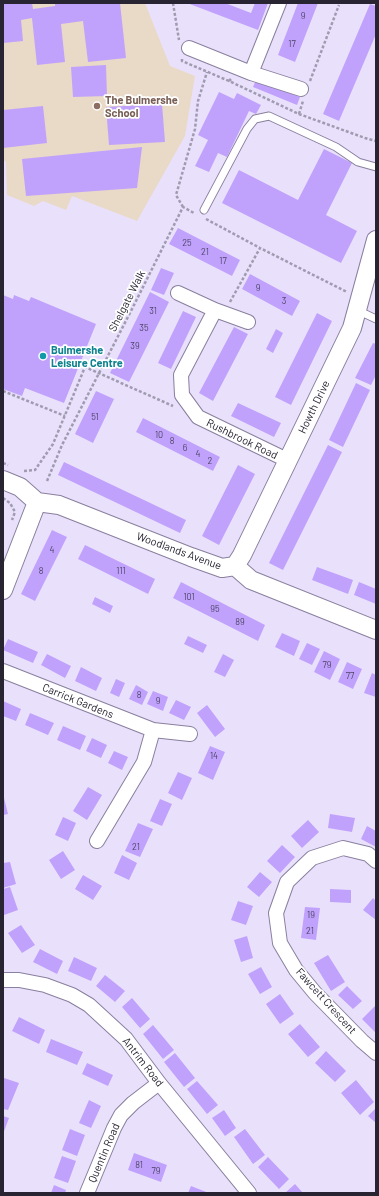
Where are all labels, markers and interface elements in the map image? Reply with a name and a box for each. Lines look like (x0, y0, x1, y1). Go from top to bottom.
house number: 9 (301, 11, 305, 21)
house number: 17 (288, 39, 296, 49)
place label: The Bulmershe School (105, 93, 178, 119)
marker: The Bulmershe School (92, 101, 102, 111)
house number: 25 (182, 238, 192, 248)
house number: 21 (201, 247, 209, 257)
house number: 17 (219, 256, 227, 266)
street label: Shelgate Walk (106, 268, 148, 334)
house number: 9 (256, 283, 260, 293)
house number: 3 (282, 296, 286, 306)
house number: 31 (149, 306, 157, 316)
house number: 35 (139, 323, 149, 333)
house number: 39 (130, 341, 140, 351)
place label: Bulmershe Leisure Centre (51, 343, 123, 369)
marker: Bulmershe Leisure Centre (38, 351, 48, 361)
street label: Howth Drive (295, 378, 333, 436)
house number: 51 (91, 412, 99, 422)
street label: Rushbrook Road (204, 416, 280, 462)
house number: 10 (155, 430, 163, 440)
house number: 8 (170, 436, 174, 446)
house number: 6 (183, 443, 187, 453)
house number: 4 (196, 449, 200, 459)
house number: 2 (208, 456, 212, 466)
street label: Woodlands Avenue (135, 529, 223, 573)
house number: 4 (50, 545, 54, 555)
house number: 8 (39, 566, 43, 576)
house number: 111 (116, 566, 126, 576)
house number: 101 (183, 592, 195, 602)
house number: 95 (210, 604, 220, 614)
house number: 89 (235, 617, 245, 627)
house number: 79 (323, 660, 331, 670)
house number: 77 (346, 671, 354, 681)
street label: Carrick Gardens (40, 681, 116, 721)
house number: 8 (137, 690, 141, 700)
house number: 9 (156, 696, 160, 706)
house number: 14 (210, 751, 218, 761)
house number: 21 (132, 842, 140, 852)
house number: 19 (307, 910, 315, 920)
house number: 21 (306, 926, 314, 936)
street label: Fawcett Crescent (293, 965, 359, 1037)
street label: Antrim Road (120, 1035, 166, 1089)
street label: Quentin Road (86, 1121, 122, 1185)
house number: 81 (135, 1160, 143, 1170)
house number: 79 (152, 1166, 160, 1176)

